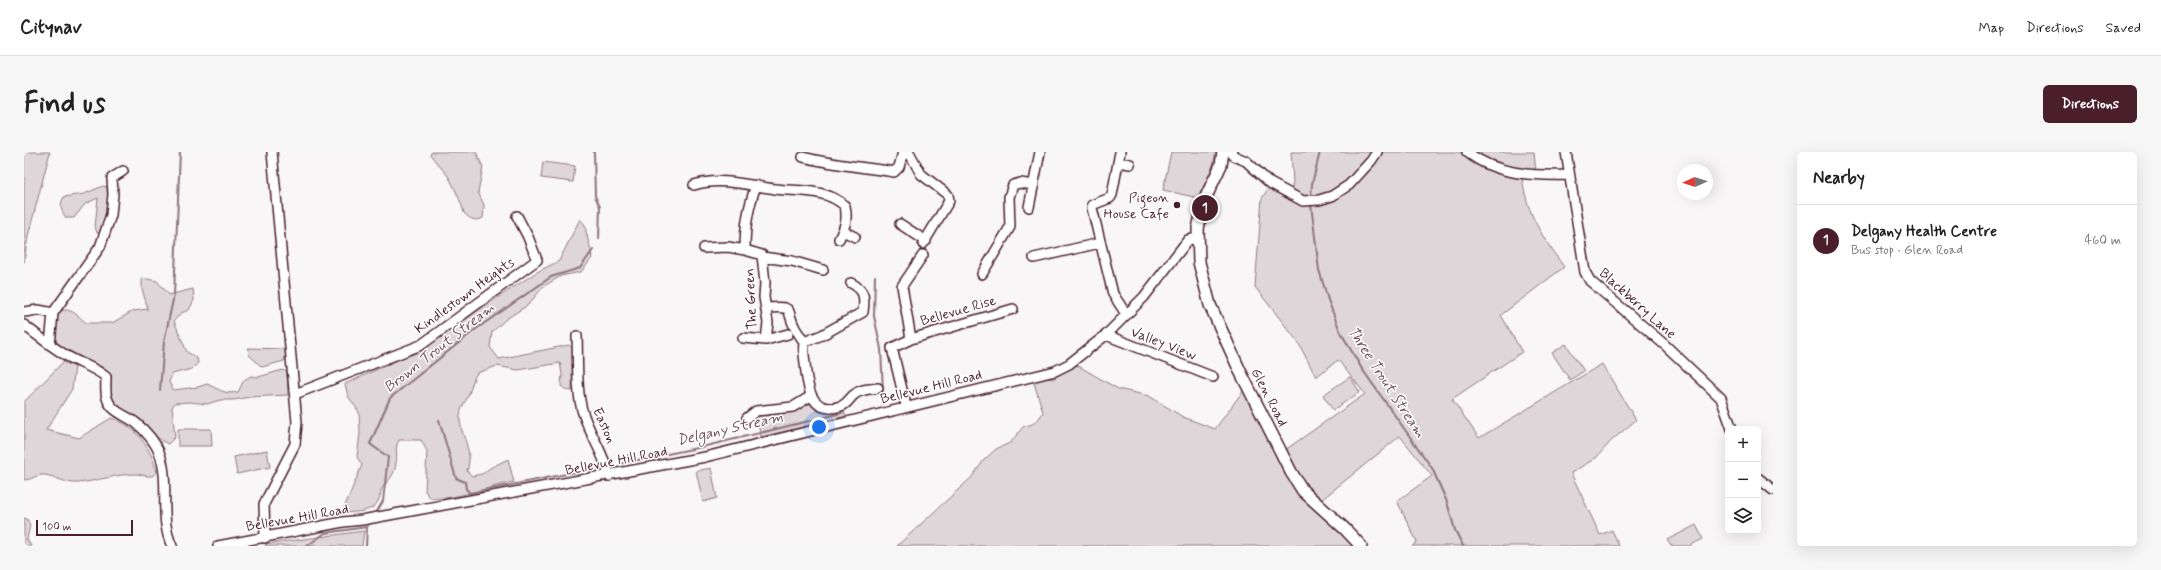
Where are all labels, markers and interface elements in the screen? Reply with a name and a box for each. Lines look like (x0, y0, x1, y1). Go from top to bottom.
text: Citynav (20, 15, 82, 40)
text: Map (1978, 19, 2004, 37)
text: Directions (2026, 19, 2084, 37)
text: Saved (2106, 19, 2141, 37)
button: Directions (2043, 85, 2137, 123)
text: Find us (24, 86, 105, 123)
north arrow (1677, 164, 1713, 200)
text: Nearby (1813, 167, 1865, 189)
place label: Pigeon House Cafe (1104, 189, 1169, 223)
pin: 1 (1192, 193, 1218, 223)
marker: Pigeon House Cafe (1172, 200, 1182, 210)
text: Delgany Health Centre (1851, 222, 1997, 242)
text: 1 (1823, 232, 1829, 249)
text: 460 m (2085, 232, 2121, 249)
text: Bus stop · Glen Road (1851, 242, 1963, 259)
street label: Kindlestown Heights (411, 253, 518, 338)
street label: Blackberry Lane (1595, 264, 1680, 343)
street label: The Green (740, 268, 762, 330)
street label: Bellevue Rise (918, 291, 999, 330)
water label: Brown Trout Stream (380, 298, 499, 397)
street label: Valley View (1128, 323, 1199, 365)
water label: Three Trout Stream (1343, 323, 1430, 442)
street label: Glen Road (1247, 365, 1292, 430)
street label: Bellevue Hill Road (879, 366, 984, 408)
street label: Easton (588, 405, 620, 446)
water label: Delgany Stream (675, 407, 785, 452)
your location (809, 417, 829, 437)
map controls (1725, 426, 1761, 534)
button: + (1725, 426, 1761, 462)
street label: Bellevue Hill Road (563, 442, 669, 480)
button: − (1725, 462, 1761, 498)
button: layers (1725, 498, 1761, 534)
street label: Bellevue Hill Road (244, 500, 350, 536)
scale bar (36, 518, 133, 537)
text: 100 m (42, 520, 72, 534)

